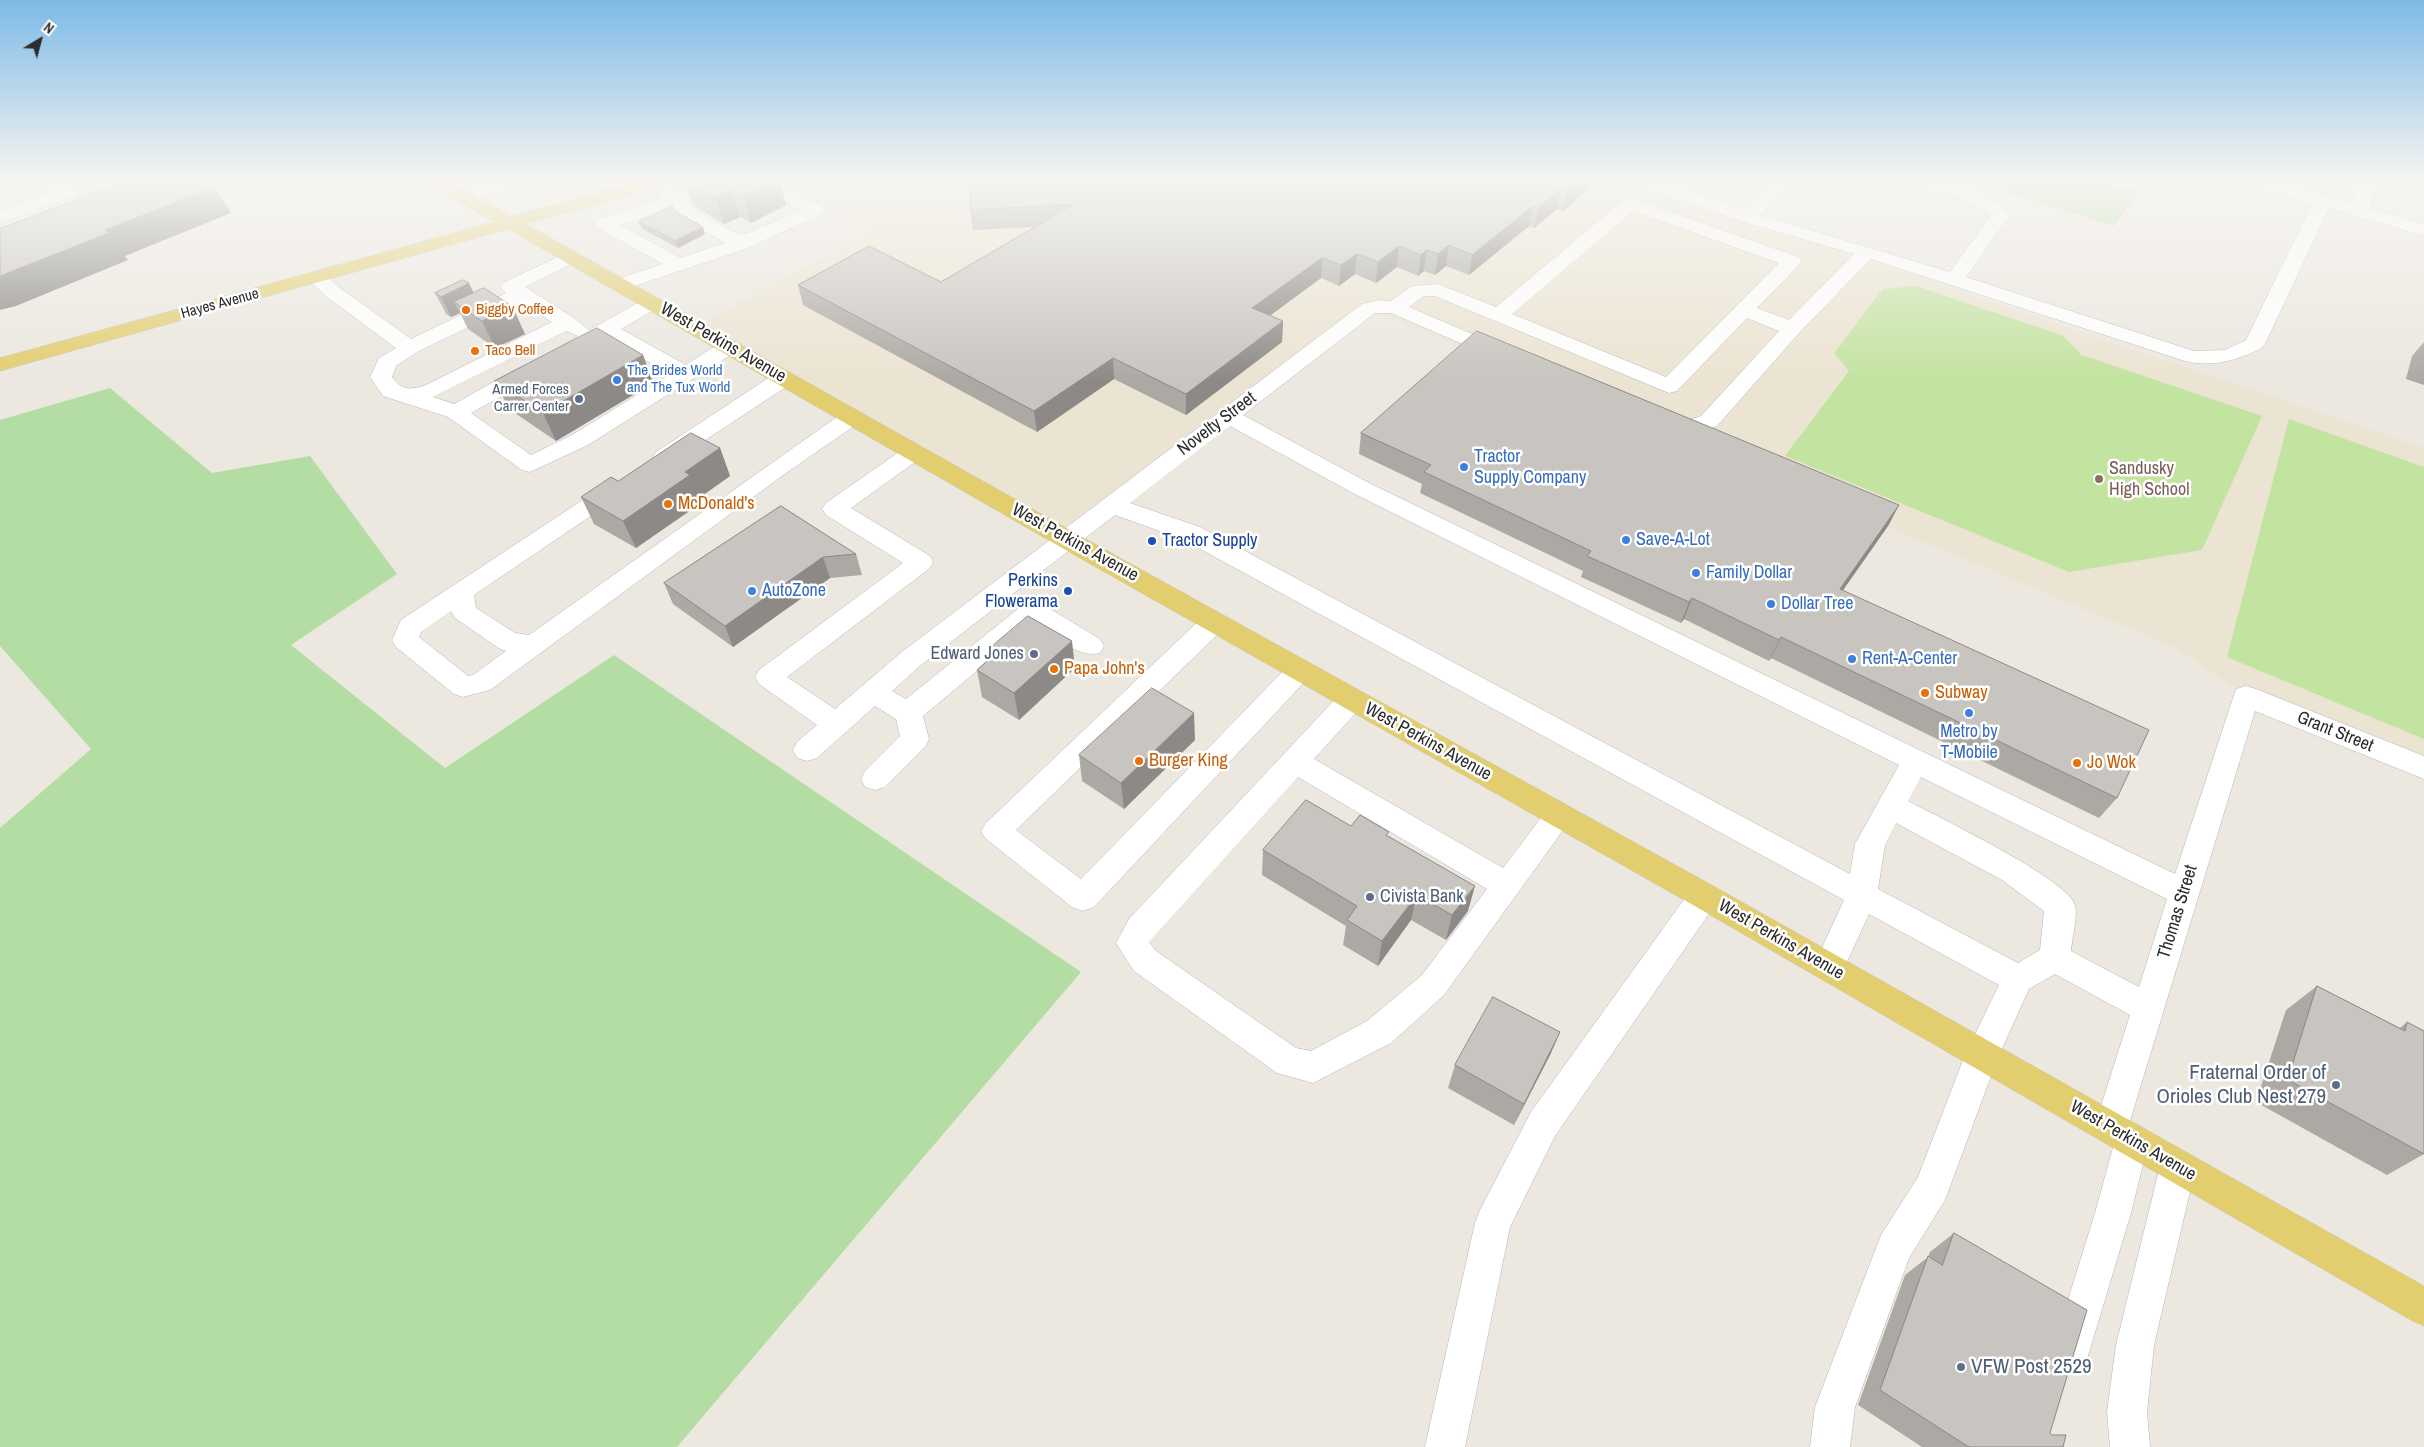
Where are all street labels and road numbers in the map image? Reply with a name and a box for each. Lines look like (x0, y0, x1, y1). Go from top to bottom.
street label: Hayes Avenue (179, 285, 261, 323)
street label: West Perkins Avenue (656, 298, 790, 388)
street label: Novelty Street (1173, 387, 1261, 461)
street label: West Perkins Avenue (1008, 499, 1142, 587)
street label: West Perkins Avenue (1361, 698, 1495, 786)
street label: Grant Street (2294, 707, 2376, 757)
street label: Thomas Street (2154, 863, 2202, 961)
street label: West Perkins Avenue (1714, 895, 1848, 985)
street label: West Perkins Avenue (2066, 1096, 2200, 1186)

